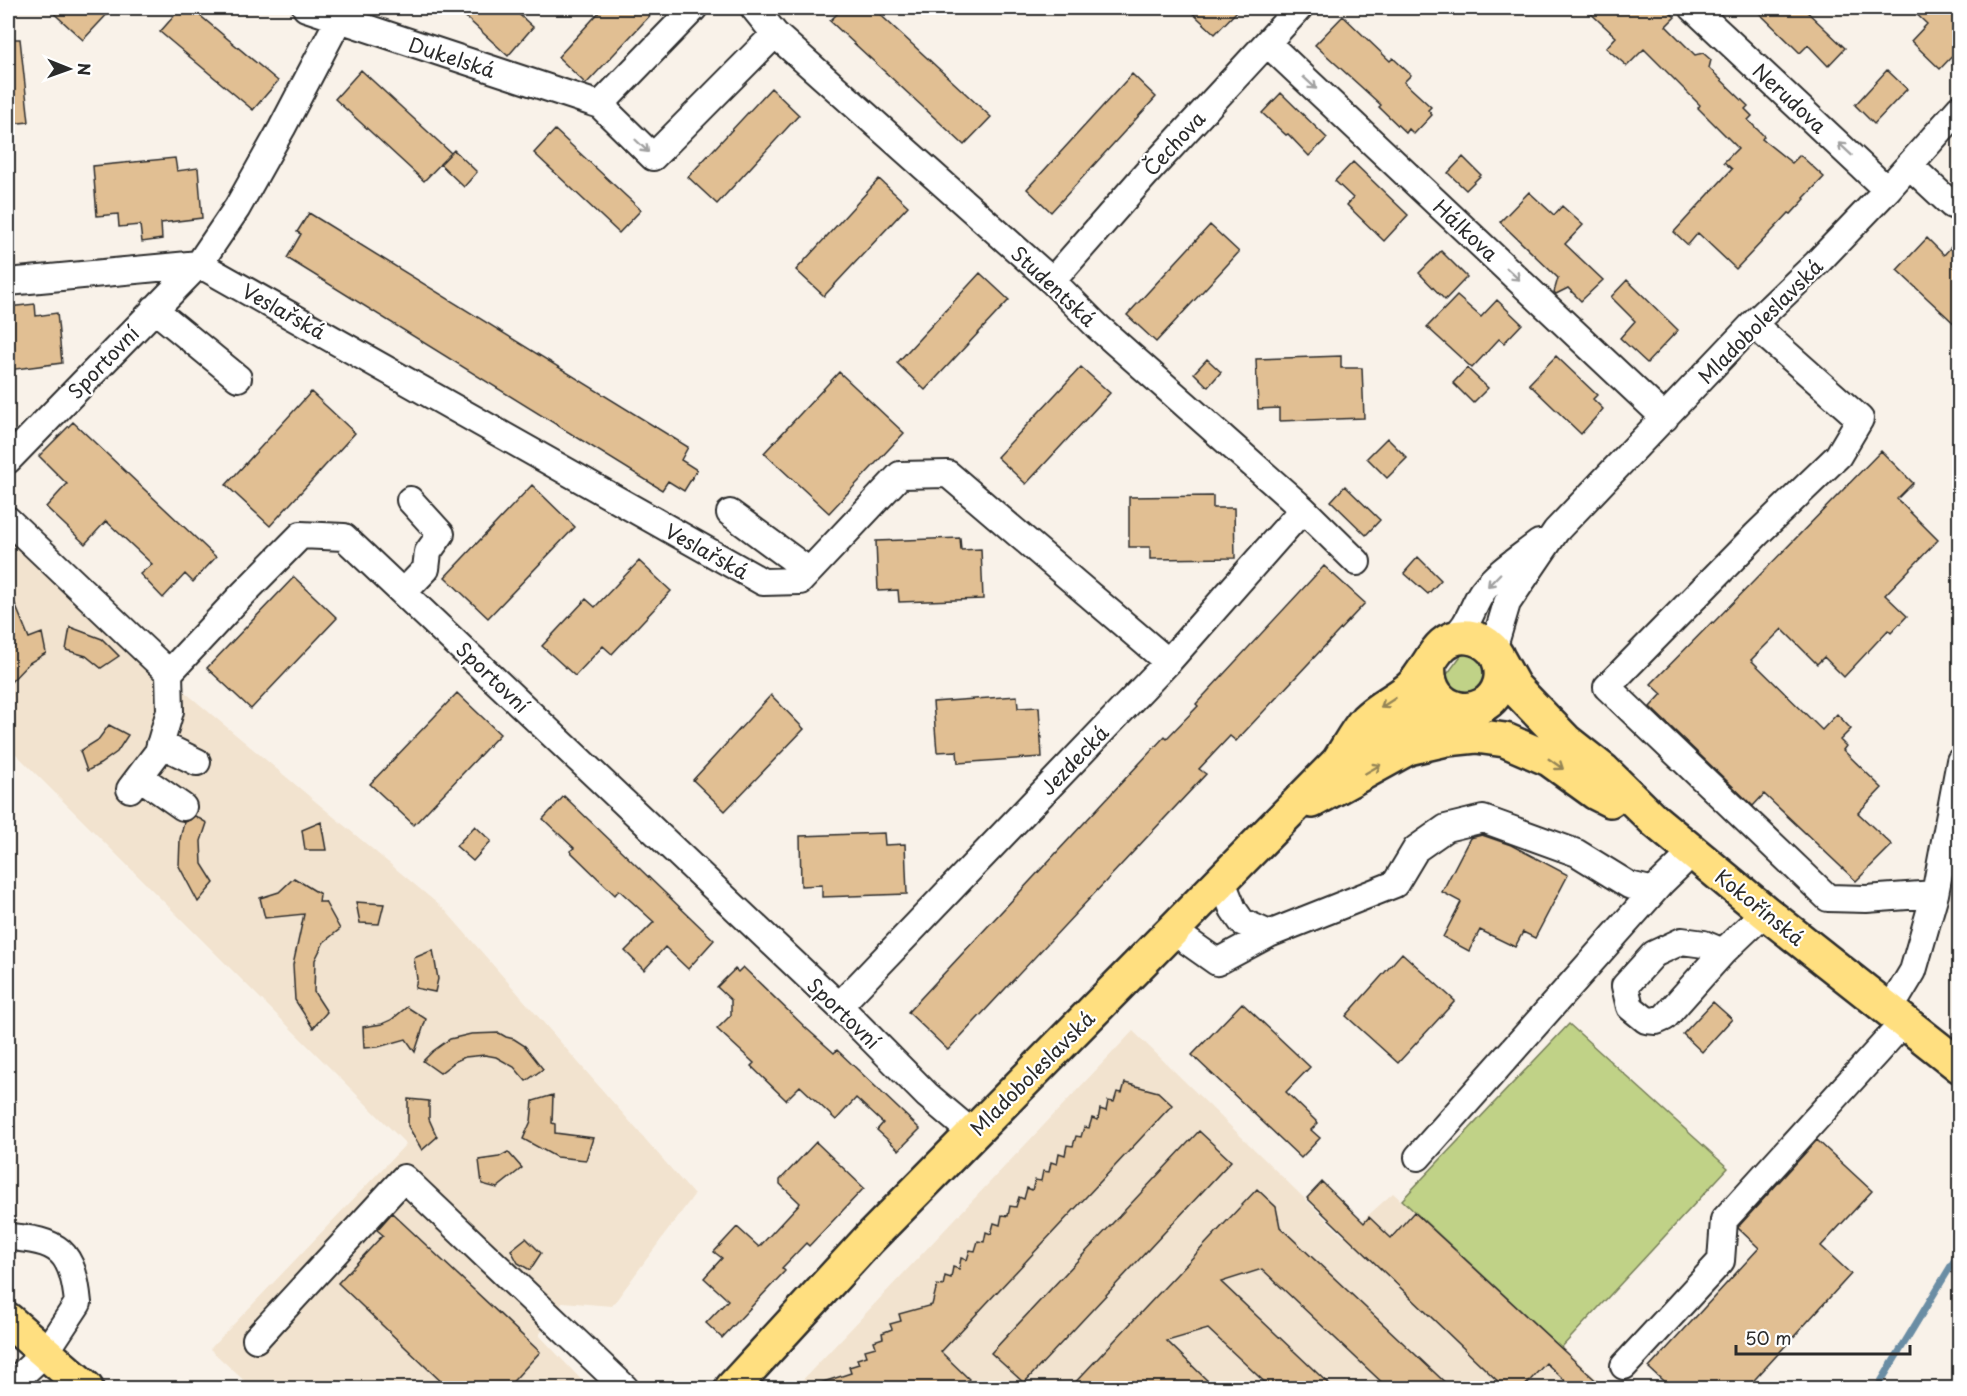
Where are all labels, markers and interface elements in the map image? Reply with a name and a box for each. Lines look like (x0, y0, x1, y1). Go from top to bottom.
street label: Dukelská (405, 29, 500, 85)
north arrow (39, 39, 99, 99)
street label: Nerudova (1746, 56, 1834, 141)
text: N (73, 63, 97, 76)
one-way arrow (1302, 76, 1317, 90)
street label: Čechova (1136, 103, 1213, 182)
one-way arrow (634, 139, 649, 153)
one-way arrow (1838, 142, 1853, 156)
street label: Hálkova (1427, 192, 1506, 269)
street label: Studentská (1005, 239, 1104, 334)
street label: Mladoboleslavská (1691, 251, 1830, 390)
one-way arrow (1505, 267, 1520, 281)
street label: Veslařská (237, 276, 332, 347)
street label: Sportovní (60, 319, 146, 405)
street label: Veslařská (660, 516, 755, 587)
one-way arrow (1488, 572, 1502, 587)
street label: Sportovní (450, 634, 536, 720)
one-way arrow (1380, 697, 1397, 709)
street label: Jezdecká (1033, 718, 1116, 802)
one-way arrow (1547, 758, 1563, 770)
one-way arrow (1364, 763, 1381, 775)
street label: Kokořínská (1709, 862, 1812, 953)
street label: Sportovní (801, 970, 887, 1056)
street label: Mladoboleslavská (963, 1003, 1102, 1142)
scale bar (1736, 1318, 1910, 1356)
text: 50 m (1745, 1324, 1792, 1351)

